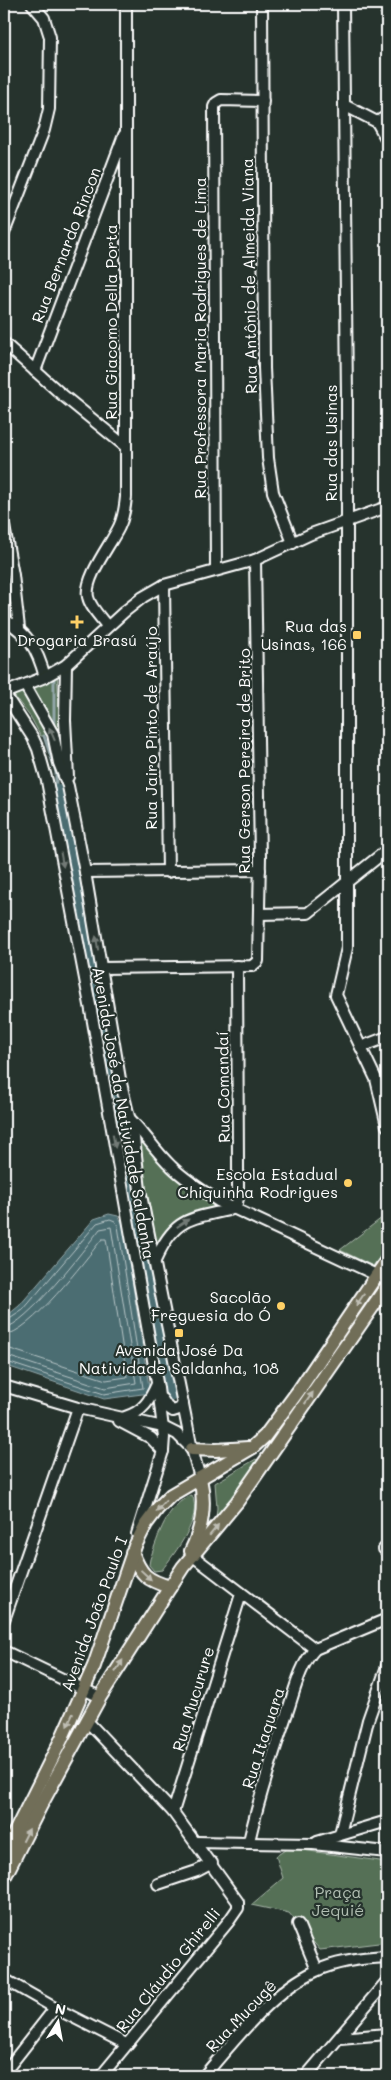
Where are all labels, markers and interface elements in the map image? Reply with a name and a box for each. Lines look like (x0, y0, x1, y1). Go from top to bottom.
street label: Rua Antônio de Almeida Viana (236, 158, 261, 394)
street label: Rua Bernardo Rincon (26, 164, 105, 326)
street label: Rua Professora Maria Rodrigues de Lima (189, 177, 210, 499)
street label: Rua Giacomo Della Porta (100, 224, 121, 420)
street label: Rua das Usinas (320, 384, 341, 502)
place label: Rua das Usinas, 166 (261, 615, 347, 654)
marker: Drogaria Brasú (71, 616, 83, 628)
street label: Rua Jairo Pinto de Araújo (140, 626, 161, 830)
place label: Drogaria Brasú (17, 629, 137, 650)
marker: Rua das Usinas, 166 (351, 629, 363, 641)
street label: Rua Gerson Pereira de Brito (233, 648, 254, 874)
one-way arrow (47, 727, 55, 741)
one-way arrow (59, 853, 67, 869)
one-way arrow (92, 935, 100, 951)
street label: Avenida José da Natividade Saldanha (88, 965, 161, 1261)
street label: Rua Comandaí (211, 1031, 234, 1143)
one-way arrow (110, 1133, 118, 1149)
place label: Escola Estadual Chiquinha Rodrigues (177, 1163, 338, 1202)
marker: Escola Estadual Chiquinha Rodrigues (342, 1177, 354, 1189)
one-way arrow (176, 1219, 190, 1228)
place label: Sacolão Freguesia do Ó (151, 1286, 271, 1325)
one-way arrow (355, 1293, 365, 1307)
marker: Sacolão Freguesia do Ó (275, 1300, 287, 1312)
marker: Avenida José Da Natividade Saldanha, 108 (173, 1327, 185, 1339)
place label: Avenida José Da Natividade Saldanha, 108 (79, 1339, 279, 1378)
one-way arrow (304, 1391, 314, 1405)
one-way arrow (155, 1499, 166, 1512)
one-way arrow (209, 1523, 220, 1536)
street label: Avenida João Paulo I (56, 1533, 131, 1694)
one-way arrow (140, 1570, 152, 1581)
street label: Rua Mucurure (167, 1644, 218, 1754)
one-way arrow (115, 1660, 124, 1673)
street label: Rua Itaquara (236, 1685, 289, 1791)
one-way arrow (66, 1713, 74, 1727)
one-way arrow (22, 1827, 30, 1842)
park label: Praça Jequié (312, 1881, 364, 1920)
street label: Rua Cláudio Ghirelli (111, 1903, 224, 2036)
street label: Rua Mucugê (201, 1975, 280, 2056)
north arrow (32, 1998, 82, 2048)
text: N (54, 1998, 68, 2019)

